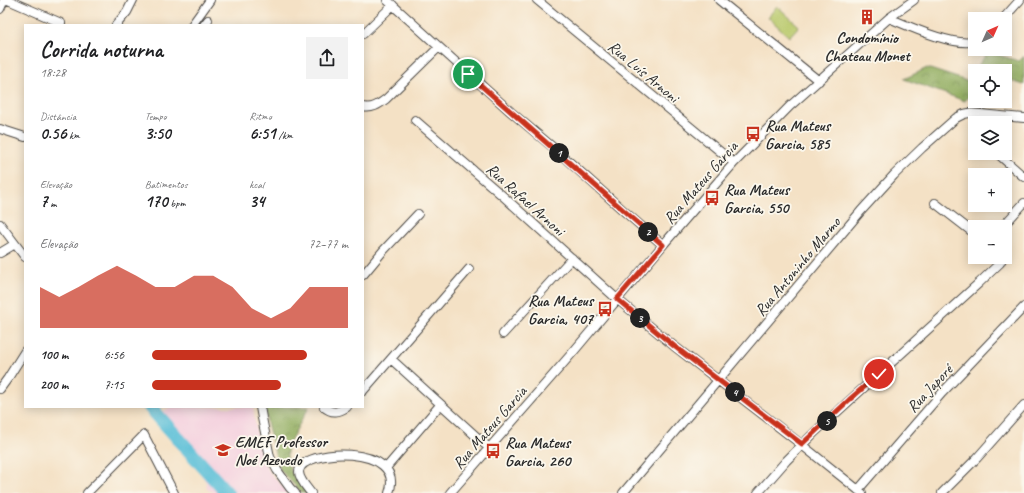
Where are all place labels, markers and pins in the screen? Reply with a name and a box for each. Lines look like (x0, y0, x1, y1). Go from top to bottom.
building icon: Condomínio Chateau Monet (858, 8, 876, 26)
place label: Condomínio Chateau Monet (825, 28, 911, 66)
pin (451, 57, 485, 91)
place label: Rua Mateus Garcia, 585 (765, 116, 833, 154)
bus stop icon: Rua Mateus Garcia, 585 (744, 125, 762, 143)
pin: 1 (549, 143, 569, 163)
place label: Rua Mateus Garcia, 550 (724, 180, 792, 218)
bus stop icon: Rua Mateus Garcia, 550 (703, 189, 721, 207)
pin: 2 (638, 222, 658, 242)
place label: Rua Mateus Garcia, 407 (528, 291, 595, 329)
bus stop icon: Rua Mateus Garcia, 407 (596, 300, 614, 318)
pin: 3 (630, 308, 650, 328)
pin (862, 357, 896, 391)
pin: 4 (725, 382, 745, 402)
pin: 5 (817, 411, 837, 431)
place label: EMEF Professor Noé Azevedo (235, 432, 329, 470)
place label: Rua Mateus Garcia, 260 (505, 433, 573, 471)
school or university icon: EMEF Professor Noé Azevedo (214, 441, 232, 459)
bus stop icon: Rua Mateus Garcia, 260 (484, 442, 502, 460)

